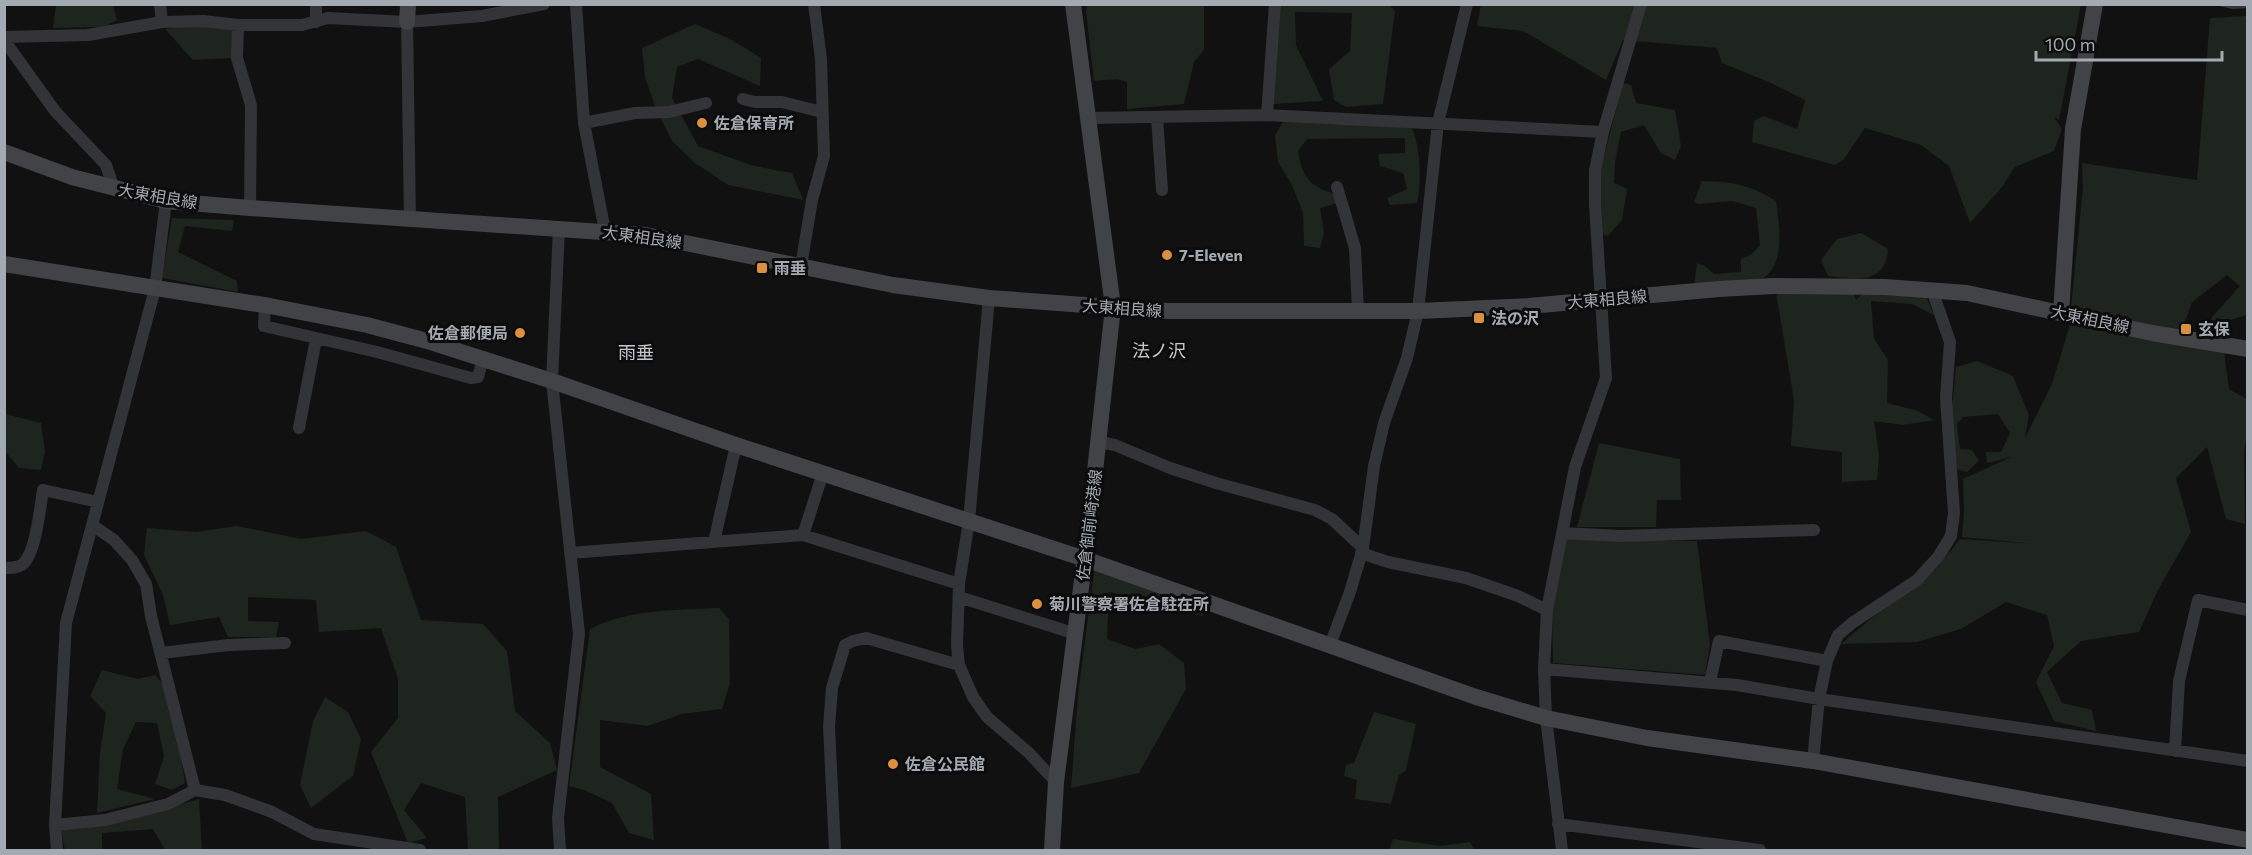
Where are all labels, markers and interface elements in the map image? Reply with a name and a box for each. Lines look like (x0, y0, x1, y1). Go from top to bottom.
scale bar (2036, 24, 2222, 62)
text: 100 m (2045, 33, 2095, 55)
place label: 佐倉保育所 (713, 113, 794, 132)
marker: 佐倉保育所 (695, 116, 709, 130)
street label: 大東相良線 (117, 179, 199, 212)
street label: 大東相良線 (601, 222, 683, 251)
place label: 7-Eleven (1179, 245, 1243, 264)
marker: 7-Eleven (1160, 248, 1174, 262)
place label: 雨垂 (774, 258, 806, 277)
marker: 雨垂 (755, 261, 769, 275)
street label: 大東相良線 (1566, 286, 1648, 311)
street label: 大東相良線 (1081, 295, 1163, 320)
street label: 大東相良線 (2049, 301, 2131, 336)
place label: 法の沢 (1491, 308, 1539, 327)
marker: 法の沢 (1472, 311, 1486, 325)
place label: 玄保 (2198, 319, 2230, 338)
marker: 玄保 (2179, 322, 2193, 336)
place label: 佐倉郵便局 (427, 323, 508, 342)
marker: 佐倉郵便局 (513, 326, 527, 340)
district label: 法ノ沢 (1132, 339, 1186, 361)
district label: 雨垂 (618, 341, 654, 363)
street label: 佐倉御前崎港線 (1072, 468, 1105, 582)
place label: 菊川警察署佐倉駐在所 (1049, 594, 1209, 613)
marker: 菊川警察署佐倉駐在所 (1030, 597, 1044, 611)
place label: 佐倉公民館 (904, 754, 985, 773)
marker: 佐倉公民館 (886, 757, 900, 771)

